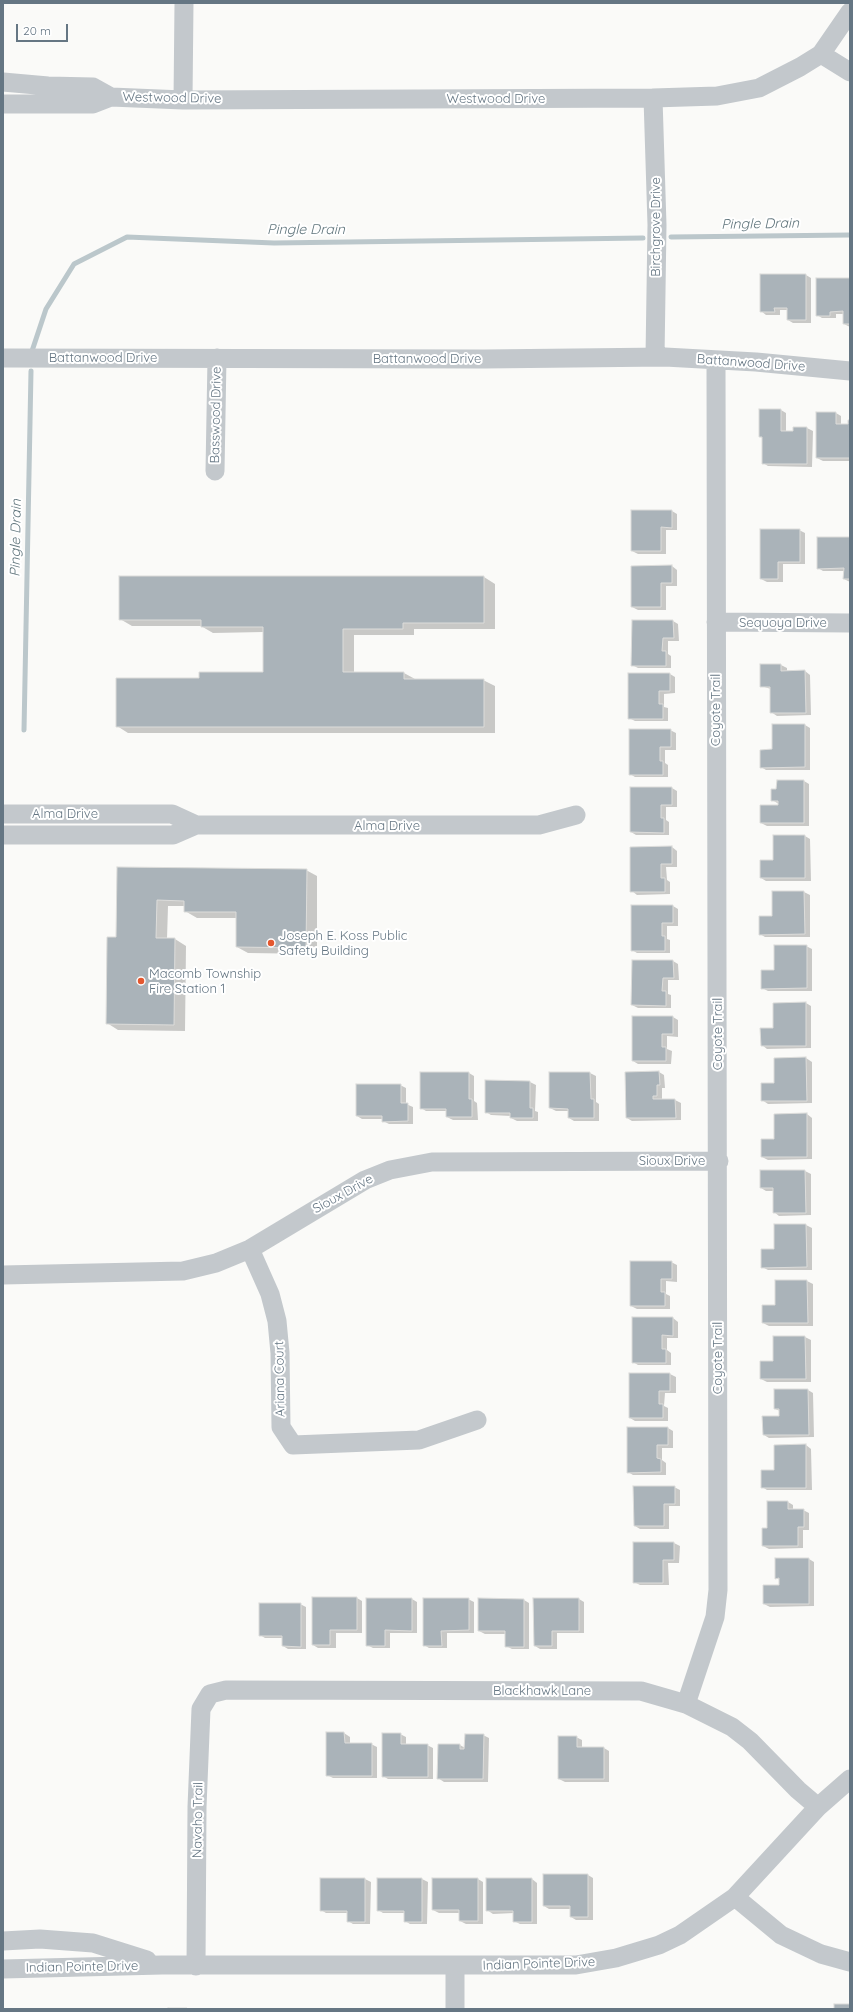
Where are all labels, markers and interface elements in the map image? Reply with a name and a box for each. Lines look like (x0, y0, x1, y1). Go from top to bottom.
scale bar (18, 16, 70, 42)
text: 20 m (23, 23, 51, 38)
street label: Westwood Drive (122, 89, 222, 107)
street label: Westwood Drive (447, 91, 545, 107)
street label: Birchgrove Drive (648, 177, 664, 277)
water label: Pingle Drain (721, 215, 799, 233)
water label: Pingle Drain (267, 222, 345, 238)
street label: Battanwood Drive (49, 350, 157, 366)
street label: Battanwood Drive (373, 351, 481, 367)
street label: Battanwood Drive (696, 351, 806, 375)
street label: Basswood Drive (207, 367, 225, 463)
water label: Pingle Drain (7, 499, 25, 577)
street label: Sequoya Drive (739, 615, 827, 631)
street label: Coyote Trail (708, 674, 724, 746)
street label: Alma Drive (32, 806, 98, 822)
street label: Alma Drive (354, 818, 420, 834)
place label: Joseph E. Koss Public Safety Building (279, 928, 407, 959)
marker: Joseph E. Koss Public Safety Building (266, 938, 276, 948)
place label: Macomb Township Fire Station 1 (149, 966, 261, 997)
marker: Macomb Township Fire Station 1 (136, 976, 146, 986)
street label: Coyote Trail (710, 998, 726, 1070)
street label: Sioux Drive (639, 1153, 705, 1169)
street label: Sioux Drive (310, 1171, 376, 1217)
street label: Coyote Trail (710, 1322, 726, 1394)
street label: Ariana Court (272, 1341, 288, 1417)
street label: Blackhawk Lane (493, 1683, 591, 1699)
street label: Navaho Trail (190, 1782, 206, 1858)
street label: Indian Pointe Drive (482, 1954, 596, 1974)
street label: Indian Pointe Drive (26, 1958, 138, 1976)

